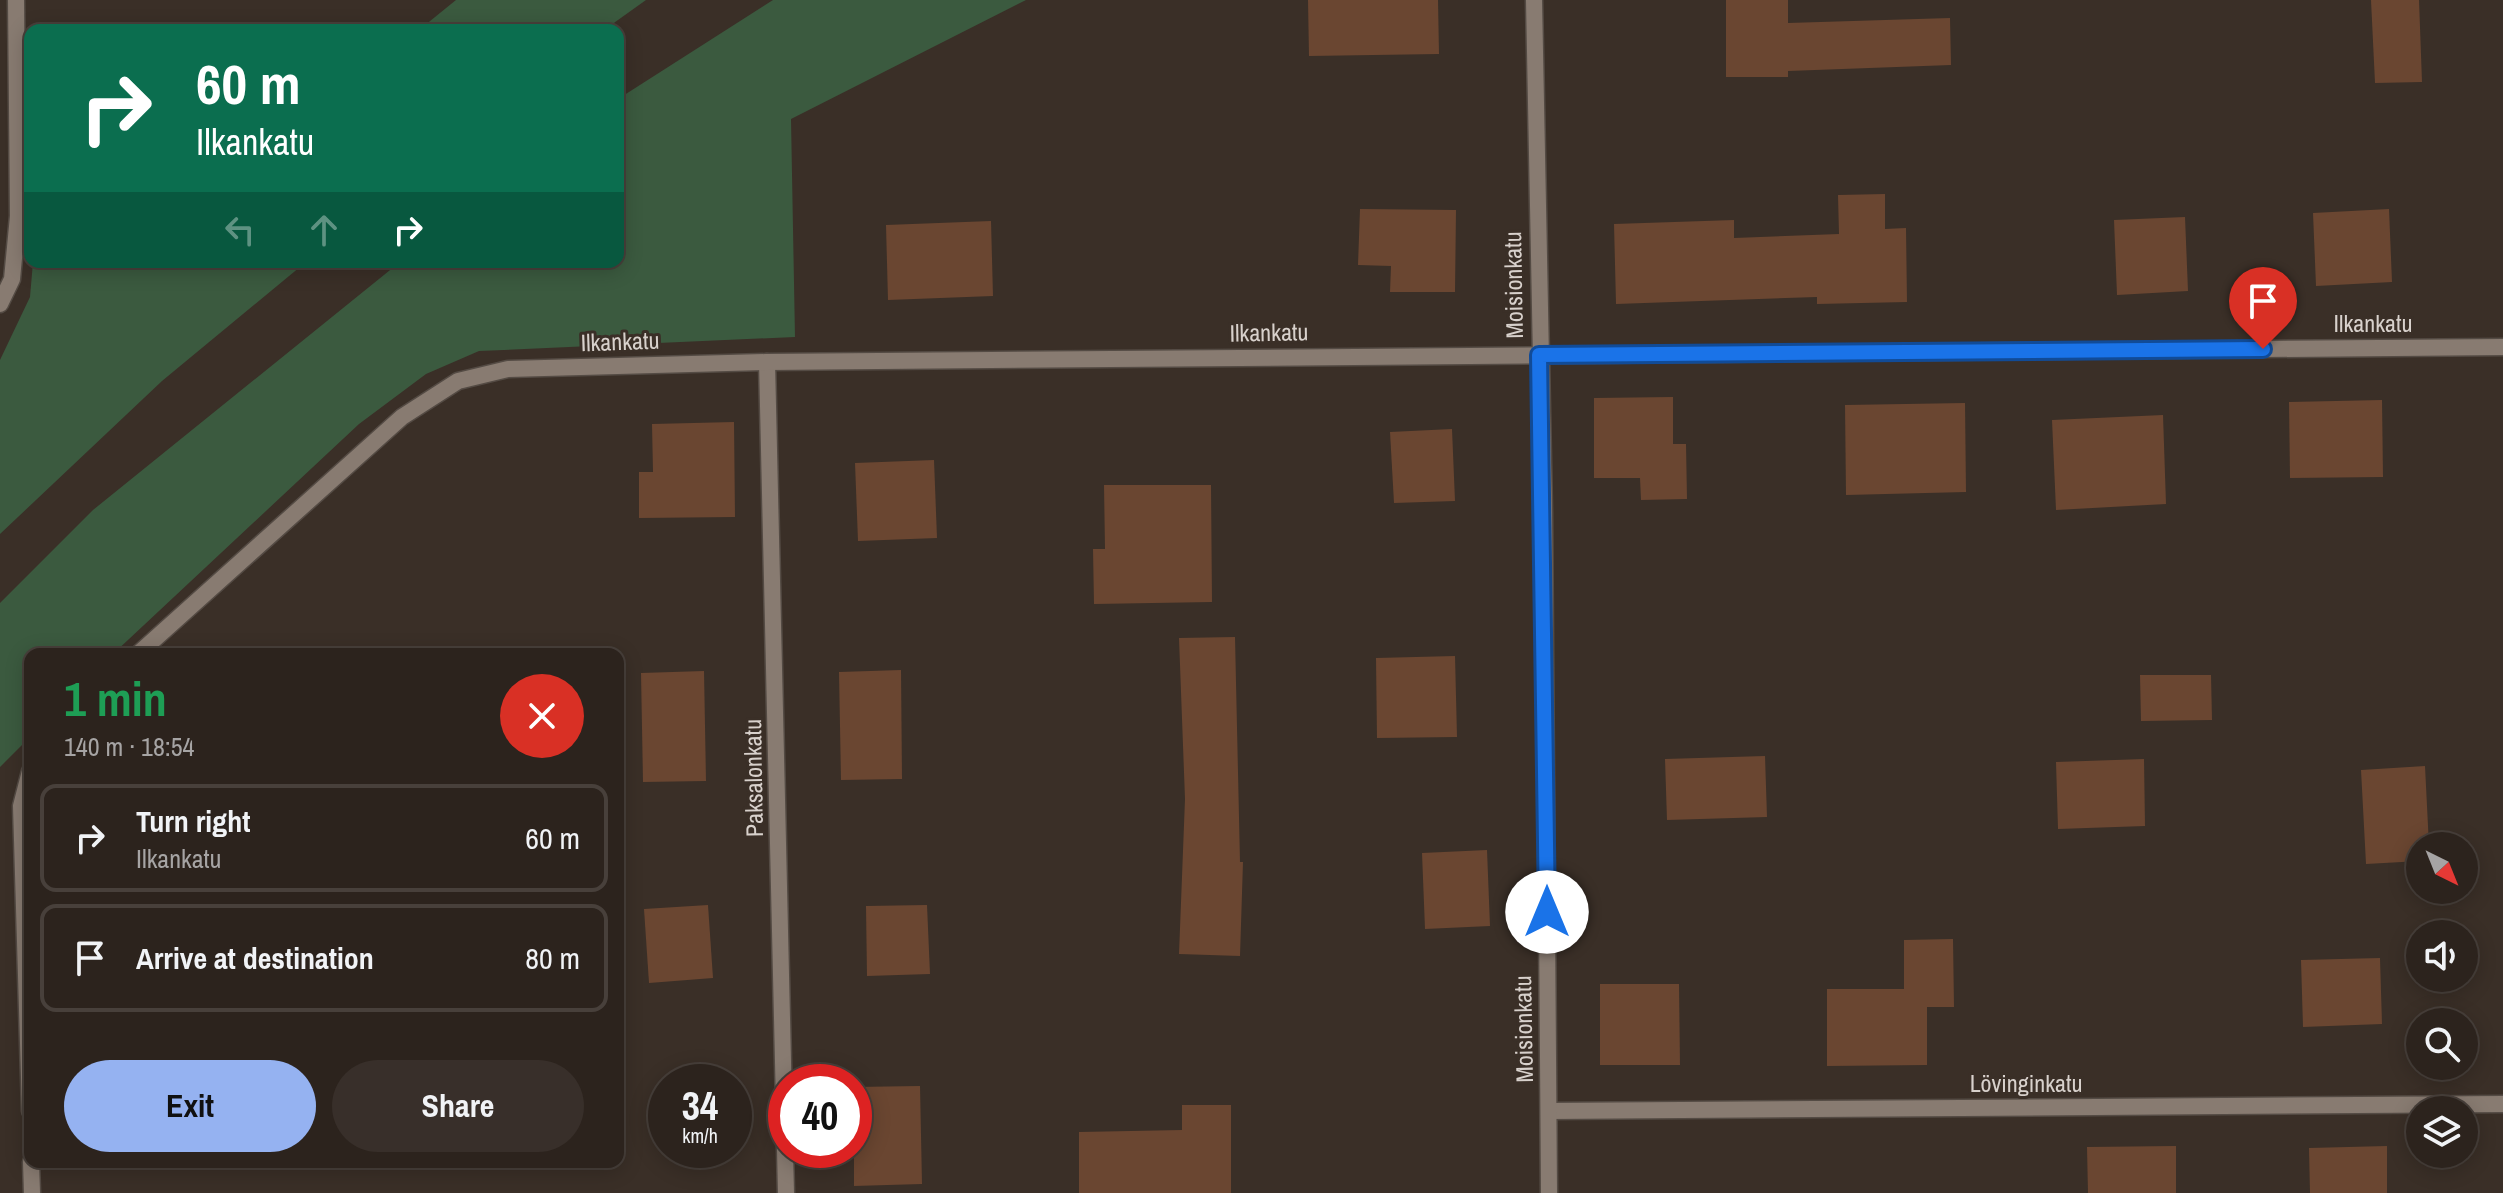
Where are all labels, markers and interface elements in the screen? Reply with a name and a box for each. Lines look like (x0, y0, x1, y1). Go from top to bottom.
text: 60 m (196, 46, 301, 121)
icon: right (64, 56, 168, 160)
text: Ilkankatu (196, 118, 314, 166)
icon: left (218, 208, 262, 252)
icon: ahead (302, 208, 346, 252)
icon: right (386, 208, 430, 252)
street label: Moisionkatu (1496, 231, 1530, 339)
pin (2229, 267, 2297, 349)
icon: arrive (2241, 279, 2285, 323)
street label: Ilkankatu (2334, 307, 2412, 339)
street label: Ilkankatu (1229, 315, 1309, 349)
street label: Ilkankatu (580, 324, 660, 358)
text: 1 min (64, 666, 167, 731)
button: close (500, 674, 584, 758)
street label: Paksalonkatu (736, 719, 770, 837)
text: 140 m · 18:54 (64, 729, 194, 764)
text: Turn right (136, 801, 250, 841)
icon: right (68, 816, 112, 860)
text: 60 m (525, 818, 580, 858)
north arrow (2406, 832, 2478, 904)
map controls (2406, 832, 2478, 1168)
text: Ilkankatu (136, 841, 221, 876)
position arrow (1505, 870, 1589, 954)
button: sound (2406, 920, 2478, 992)
icon: arrive (68, 936, 112, 980)
text: Arrive at destination (136, 938, 374, 978)
text: 80 m (525, 938, 580, 978)
street label: Moisionkatu (1506, 975, 1540, 1083)
button: search (2406, 1008, 2478, 1080)
button: Exit (64, 1060, 316, 1152)
button: Share (332, 1060, 584, 1152)
speed limit sign: 40 (768, 1064, 872, 1168)
street label: Lövinginkatu (1970, 1067, 2082, 1099)
text: 34 (682, 1079, 718, 1132)
button: layers (2406, 1096, 2478, 1168)
text: km/h (682, 1122, 718, 1149)

